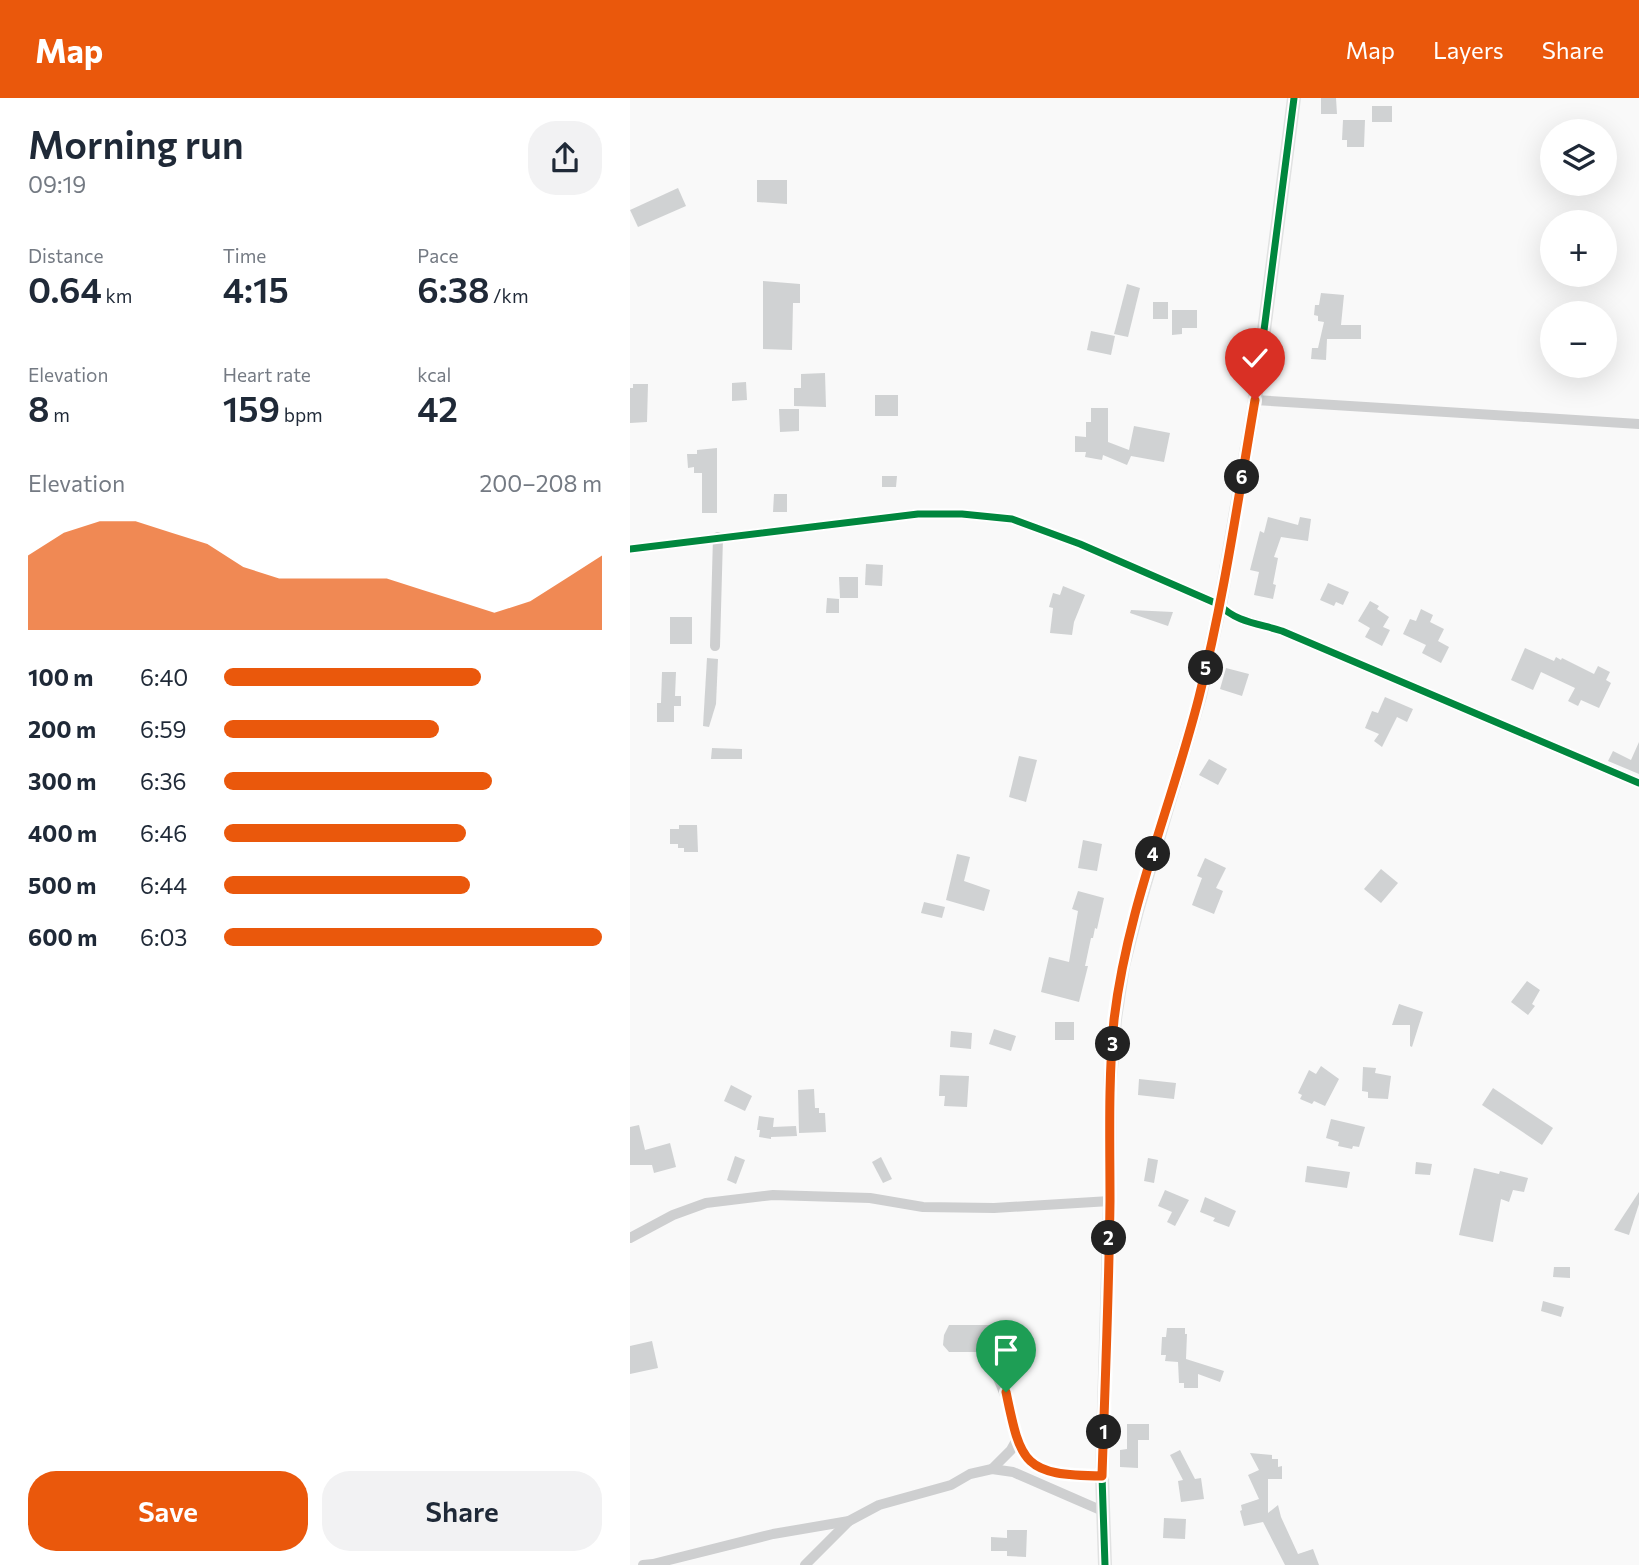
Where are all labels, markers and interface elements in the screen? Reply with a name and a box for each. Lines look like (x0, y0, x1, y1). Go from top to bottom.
text: Map (35, 29, 103, 70)
text: Map (1346, 35, 1395, 64)
text: Layers (1433, 35, 1504, 64)
text: Share (1542, 35, 1604, 64)
map controls (1540, 119, 1617, 378)
button: layers (1540, 119, 1617, 196)
text: Morning run (28, 120, 244, 167)
button: share (528, 121, 602, 195)
text: 09:19 (28, 170, 86, 198)
button: + (1540, 210, 1617, 287)
text: Distance (28, 244, 104, 267)
text: Time (223, 244, 266, 267)
text: Pace (417, 244, 459, 267)
text: 0.64 (28, 267, 102, 310)
text: 4:15 (223, 267, 289, 310)
text: 6:38 (417, 267, 489, 310)
text: km (102, 284, 132, 307)
text: /km (489, 284, 528, 307)
button: − (1540, 301, 1617, 378)
pin (1225, 328, 1285, 400)
icon: check (1236, 339, 1274, 377)
text: Elevation (28, 363, 108, 386)
text: Heart rate (223, 363, 311, 386)
text: kcal (417, 363, 451, 386)
text: 8 (28, 386, 50, 429)
text: 159 (223, 386, 280, 429)
text: 42 (417, 386, 458, 429)
text: m (50, 403, 70, 426)
text: bpm (280, 403, 323, 426)
pin: 6 (1224, 460, 1260, 494)
text: 6 (1236, 465, 1247, 488)
text: Elevation (28, 469, 125, 497)
text: 200–208 m (480, 469, 602, 497)
pin: 5 (1188, 650, 1224, 686)
text: 5 (1200, 656, 1211, 679)
text: 100 m (28, 663, 93, 691)
text: 6:40 (140, 663, 188, 691)
text: 200 m (28, 715, 96, 743)
text: 6:59 (140, 715, 187, 743)
text: 300 m (28, 767, 96, 795)
text: 6:36 (140, 767, 186, 795)
text: 400 m (28, 819, 97, 847)
text: 6:46 (140, 819, 187, 847)
pin: 4 (1135, 836, 1170, 872)
text: 4 (1147, 842, 1158, 865)
text: 500 m (28, 871, 96, 899)
text: 6:44 (140, 871, 187, 899)
text: 600 m (28, 923, 97, 951)
text: 6:03 (140, 923, 187, 951)
pin: 3 (1096, 1026, 1130, 1062)
text: 3 (1107, 1032, 1118, 1055)
pin: 2 (1092, 1220, 1126, 1256)
text: 2 (1103, 1226, 1114, 1249)
pin (976, 1320, 1036, 1392)
icon: arrive (987, 1331, 1025, 1369)
pin: 1 (1086, 1414, 1121, 1450)
text: 1 (1099, 1420, 1108, 1443)
button: Save (28, 1471, 308, 1551)
button: Share (322, 1471, 602, 1551)

